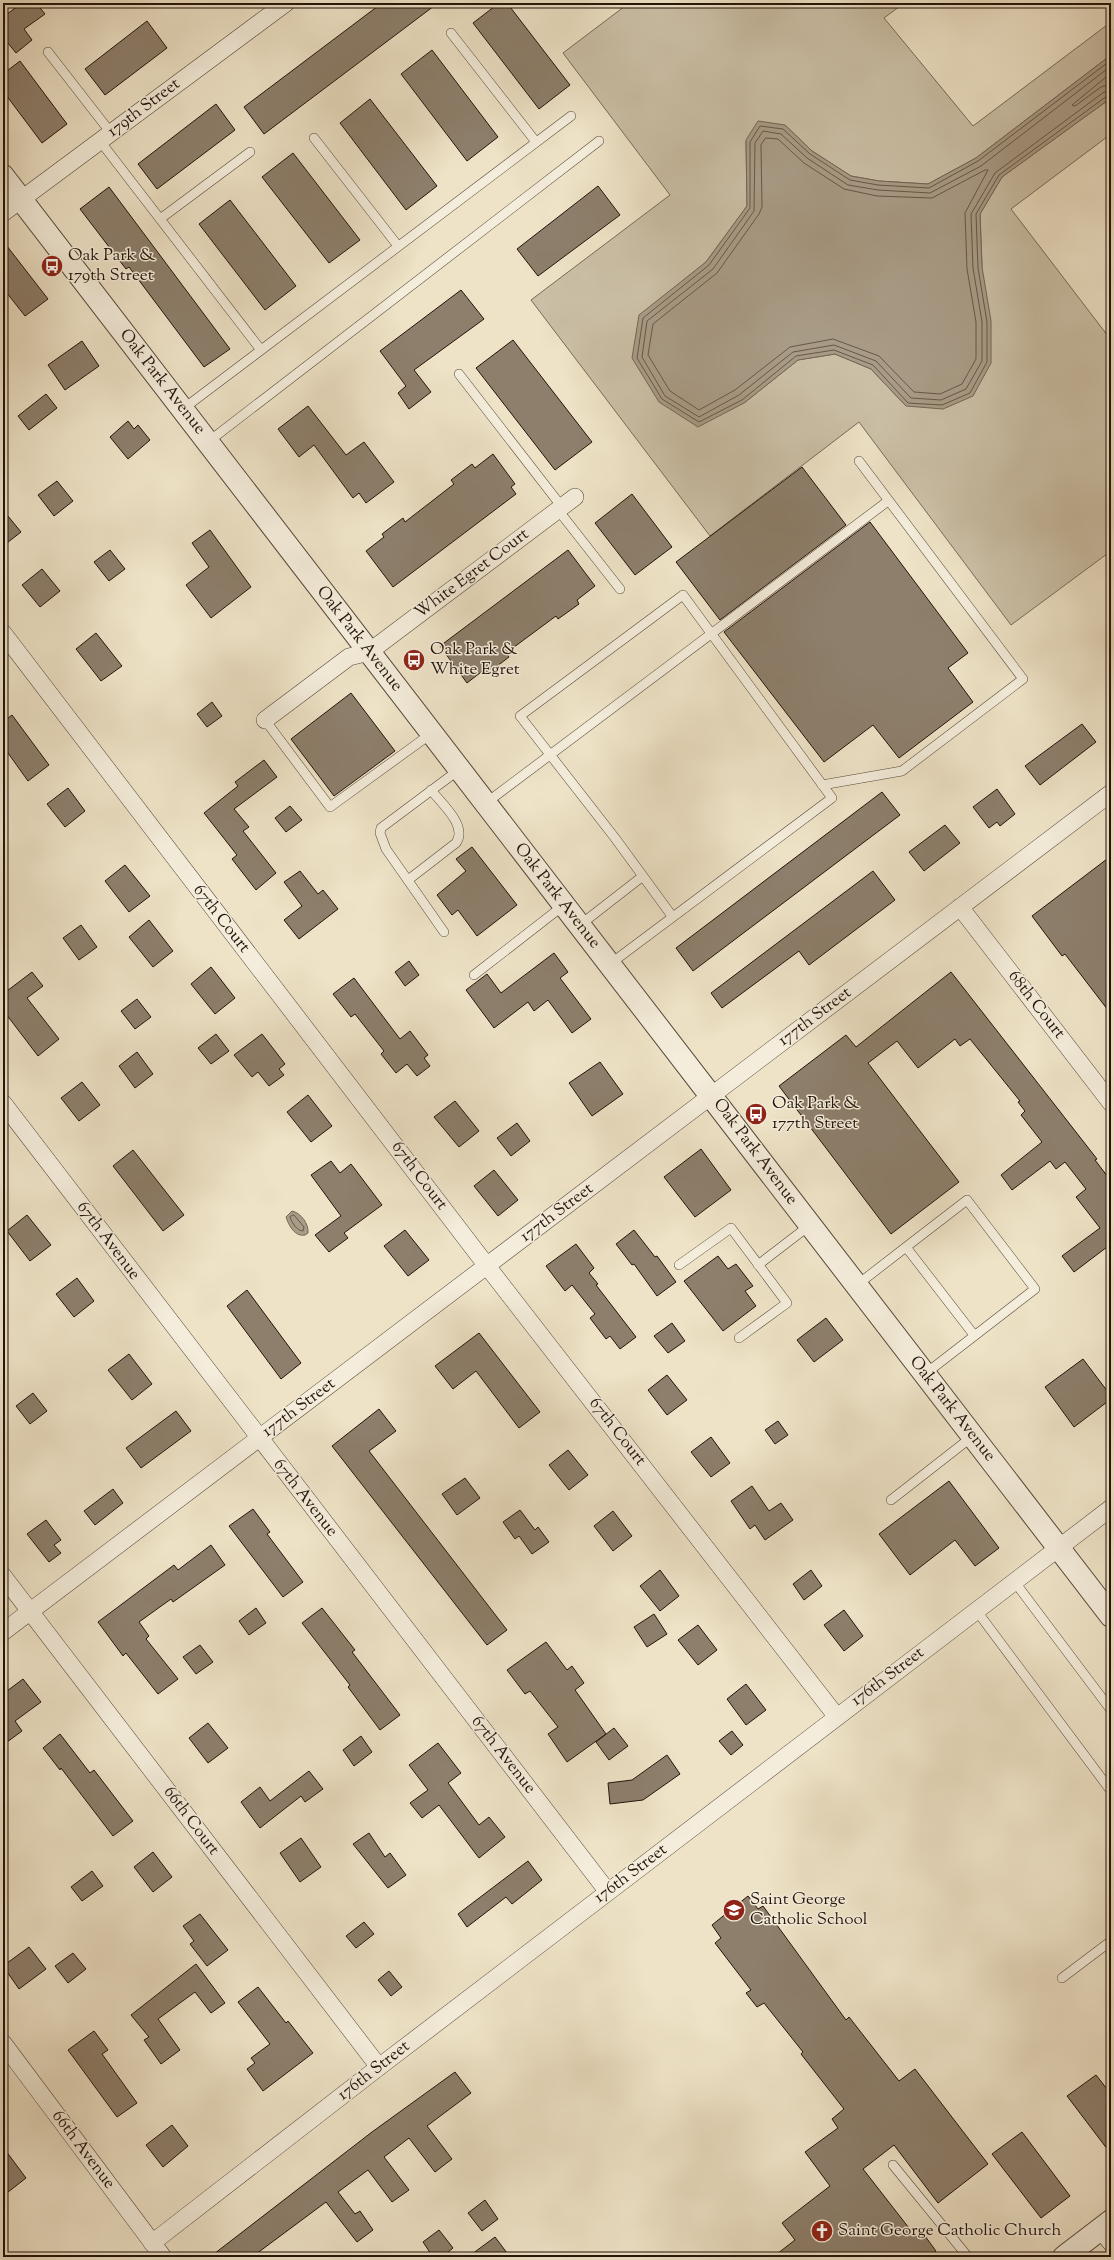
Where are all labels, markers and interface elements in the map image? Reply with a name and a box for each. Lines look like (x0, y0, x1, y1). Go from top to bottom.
street label: 179th Street (103, 73, 185, 143)
place label: Oak Park & 179th Street (68, 244, 156, 288)
bus stop icon: Oak Park & 179th Street (39, 253, 65, 279)
street label: Oak Park Avenue (113, 324, 211, 440)
street label: White Egret Court (410, 523, 534, 625)
street label: Oak Park Avenue (310, 581, 408, 697)
place label: Oak Park & White Egret (430, 638, 520, 682)
bus stop icon: Oak Park & White Egret (401, 647, 427, 673)
street label: Oak Park Avenue (508, 838, 606, 954)
street label: 67th Court (187, 880, 255, 958)
street label: 68th Court (1002, 966, 1070, 1044)
street label: 177th Street (773, 981, 857, 1052)
place label: Oak Park & 177th Street (772, 1092, 860, 1136)
street label: Oak Park Avenue (707, 1094, 803, 1210)
bus stop icon: Oak Park & 177th Street (743, 1101, 769, 1127)
street label: 67th Court (385, 1136, 453, 1216)
street label: 177th Street (515, 1177, 599, 1248)
street label: 67th Avenue (70, 1197, 146, 1285)
street label: Oak Park Avenue (903, 1351, 1001, 1467)
street label: 177th Street (257, 1372, 341, 1443)
street label: 67th Court (583, 1393, 651, 1471)
street label: 67th Avenue (267, 1454, 343, 1542)
street label: 176th Street (846, 1641, 930, 1712)
street label: 67th Avenue (465, 1711, 541, 1799)
street label: 66th Court (157, 1782, 225, 1861)
street label: 176th Street (589, 1838, 673, 1909)
place label: Saint George Catholic School (750, 1888, 868, 1932)
school or university icon: Saint George Catholic School (721, 1897, 747, 1923)
street label: 176th Street (333, 2035, 415, 2107)
street label: 66th Avenue (45, 2106, 121, 2194)
church icon: Saint George Catholic Church (809, 2218, 835, 2244)
place label: Saint George Catholic Church (838, 2219, 1061, 2243)

